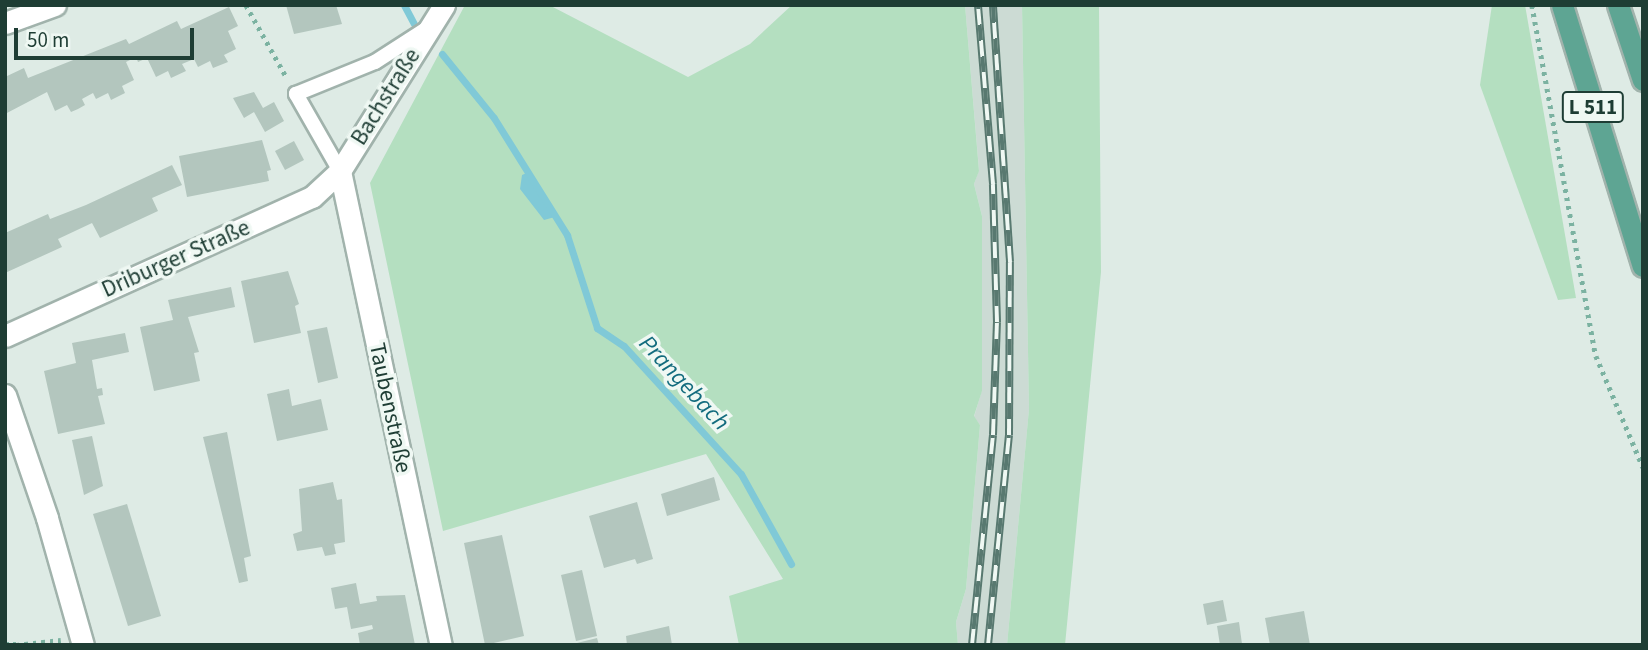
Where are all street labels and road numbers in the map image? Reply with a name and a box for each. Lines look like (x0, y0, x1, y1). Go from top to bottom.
street label: Bachstraße (345, 44, 427, 150)
road number: L 511 (1562, 90, 1624, 124)
street label: Driburger Straße (98, 214, 254, 304)
street label: Taubenstraße (363, 341, 417, 475)

